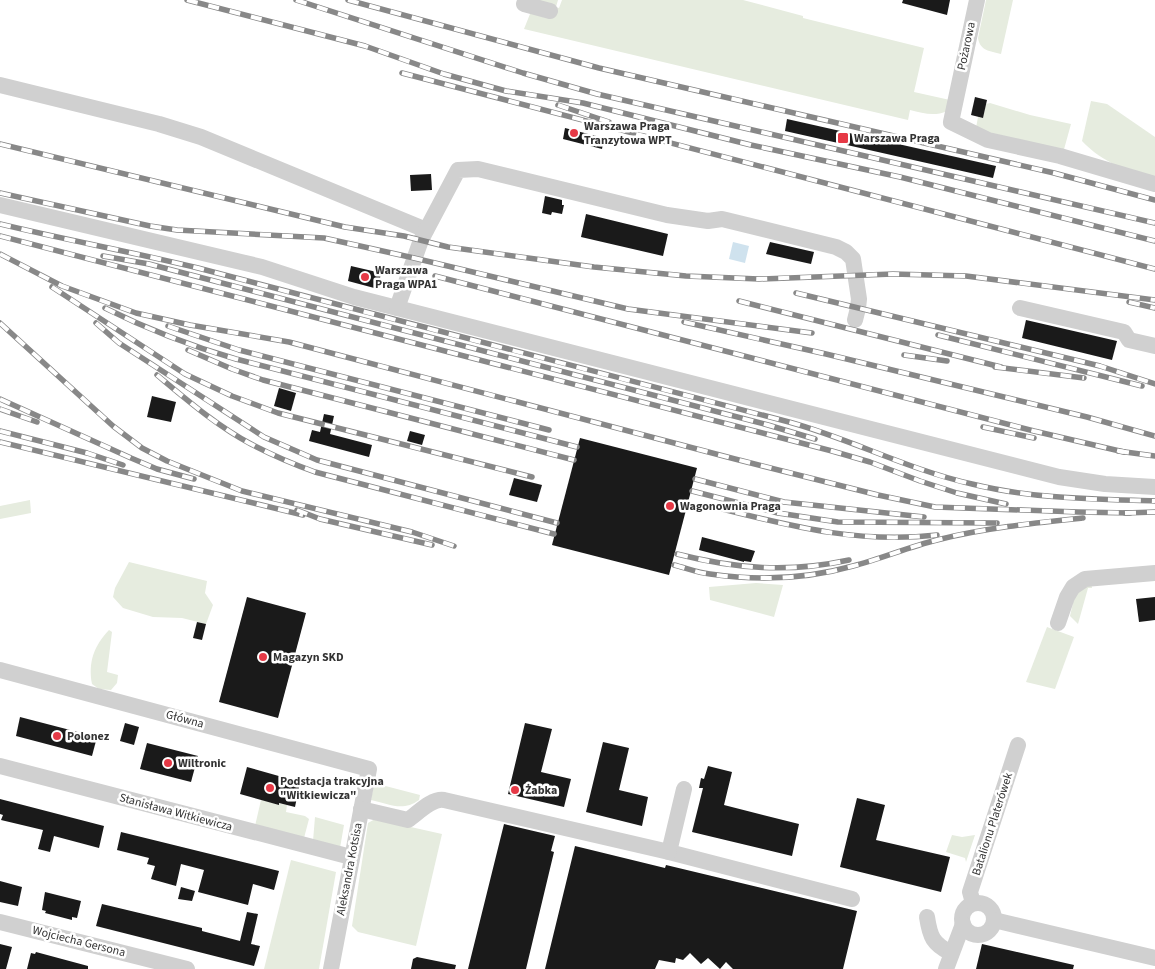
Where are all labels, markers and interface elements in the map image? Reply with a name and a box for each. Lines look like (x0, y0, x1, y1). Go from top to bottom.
street label: Pożarowa (953, 20, 980, 72)
place label: Warszawa Praga Tranzytowa WPT (584, 118, 672, 149)
marker: Warszawa Praga Tranzytowa WPT (568, 127, 580, 139)
place label: Warszawa Praga (854, 130, 940, 147)
marker: Warszawa Praga (836, 131, 850, 145)
place label: Warszawa Praga WPA1 (375, 262, 437, 293)
marker: Warszawa Praga WPA1 (359, 271, 371, 283)
place label: Wagonownia Praga (680, 498, 781, 515)
marker: Wagonownia Praga (664, 500, 676, 512)
place label: Magazyn SKD (273, 649, 344, 666)
marker: Magazyn SKD (257, 651, 269, 663)
street label: Główna (164, 706, 206, 733)
place label: Polonez (67, 728, 110, 745)
marker: Polonez (51, 730, 63, 742)
place label: Wiltronic (178, 755, 227, 772)
marker: Wiltronic (162, 757, 174, 769)
street label: Batalionu Platerówek (968, 770, 1017, 878)
place label: Podstacja trakcyjna "Witkiewicza" (280, 773, 384, 804)
marker: Podstacja trakcyjna "Witkiewicza" (264, 782, 276, 794)
place label: Żabka (525, 782, 557, 799)
marker: Żabka (509, 784, 521, 796)
street label: Stanisława Witkiewicza (117, 789, 234, 836)
street label: Aleksandra Kotsisa (332, 821, 367, 917)
street label: Wojciecha Gersona (31, 922, 127, 961)

